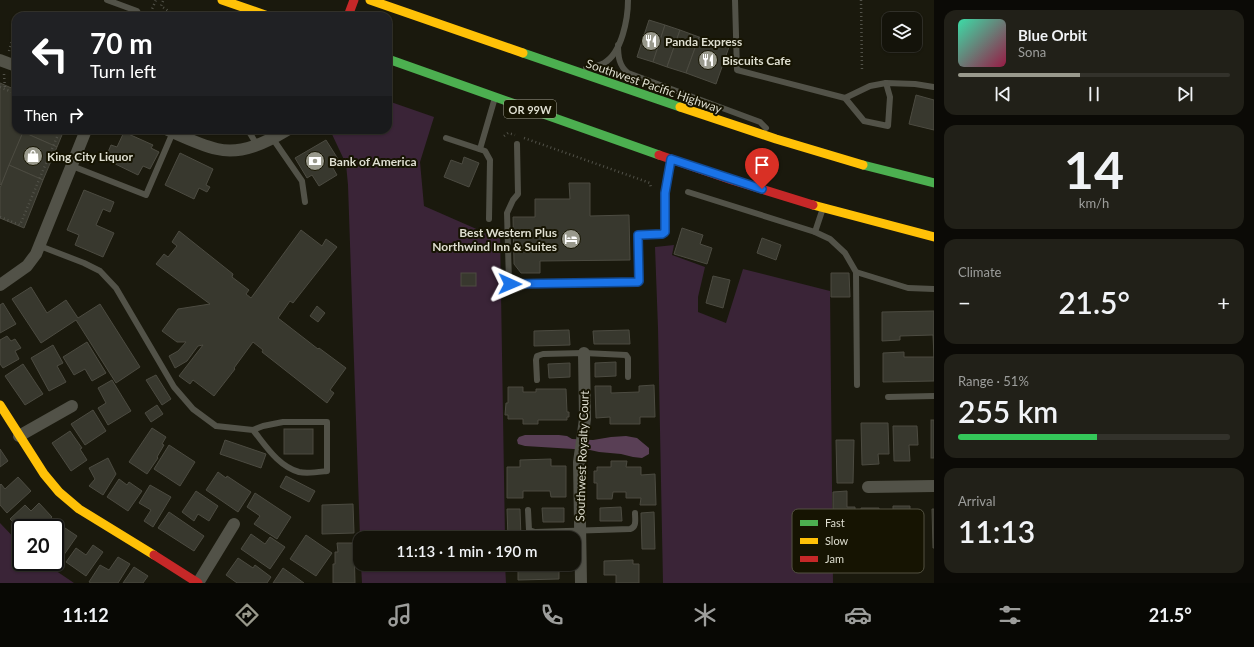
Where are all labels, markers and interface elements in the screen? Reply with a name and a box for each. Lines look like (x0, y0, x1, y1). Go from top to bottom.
map controls (882, 12, 922, 52)
button: layers (882, 12, 922, 52)
text: 70 m (90, 26, 153, 60)
text: Blue Orbit (1018, 26, 1087, 44)
icon: left (24, 28, 76, 80)
restaurant icon: Panda Express (640, 30, 662, 52)
place label: Panda Express (665, 34, 742, 49)
text: Sona (1018, 44, 1046, 60)
restaurant icon: Biscuits Cafe (697, 49, 719, 71)
place label: Biscuits Cafe (722, 53, 791, 68)
street label: Southwest Pacific Highway (584, 56, 725, 117)
text: Turn left (90, 60, 156, 82)
icon: previous (992, 83, 1014, 105)
icon: pause (1083, 83, 1105, 105)
icon: next (1174, 83, 1196, 105)
road number: OR 99W (504, 100, 556, 118)
icon: right (65, 104, 87, 126)
text: Then (24, 106, 57, 124)
text: 14 (1064, 138, 1124, 200)
shop icon: King City Liquor (22, 145, 44, 167)
pin (745, 148, 779, 189)
place label: King City Liquor (47, 149, 133, 164)
bank icon: Bank of America (304, 150, 326, 172)
place label: Bank of America (329, 154, 417, 169)
icon: arrive (751, 154, 773, 176)
text: km/h (1079, 195, 1109, 211)
place label: Best Western Plus Northwind Inn & Suites (432, 225, 557, 254)
hotel icon: Best Western Plus Northwind Inn & Suites (560, 228, 582, 250)
position arrow (489, 263, 531, 305)
text: Climate (958, 264, 1001, 280)
text: 21.5° (1058, 284, 1130, 320)
text: − (958, 289, 971, 316)
text: + (1217, 289, 1230, 316)
text: Range · 51% (958, 373, 1029, 389)
street label: Southwest Royalty Court (572, 390, 592, 522)
text: 255 km (958, 393, 1058, 429)
text: Arrival (958, 493, 995, 509)
legend (792, 509, 924, 573)
text: 11:13 (958, 513, 1035, 549)
text: Fast (825, 516, 845, 529)
speed limit sign: 20 (12, 519, 64, 571)
text: Slow (825, 534, 849, 547)
text: 11:13 · 1 min · 190 m (397, 542, 537, 560)
text: Jam (825, 552, 844, 565)
icon: directions (233, 601, 261, 629)
icon: music (386, 601, 414, 629)
icon: phone (538, 601, 566, 629)
icon: climate (691, 601, 719, 629)
icon: car (844, 601, 872, 629)
icon: filters (996, 601, 1024, 629)
text: 11:12 (62, 604, 109, 626)
text: 21.5° (1149, 604, 1192, 626)

